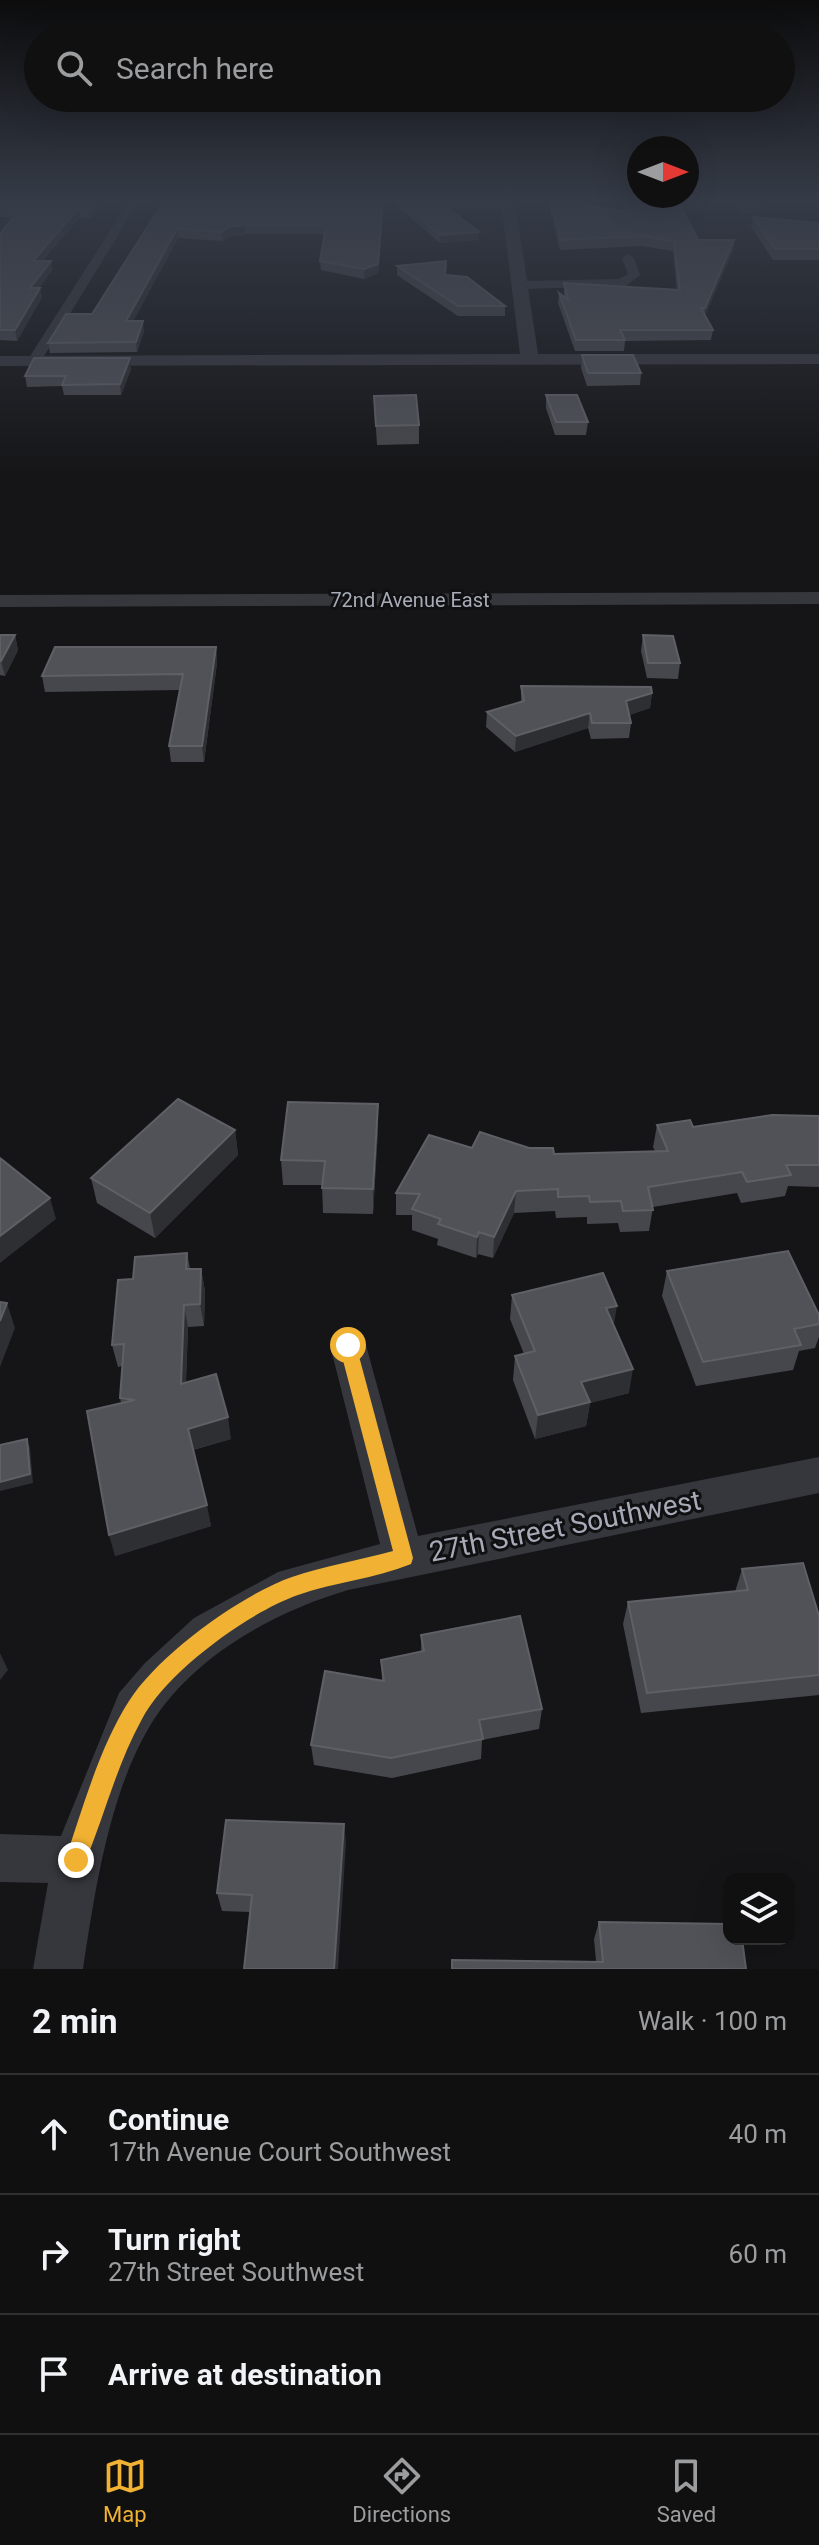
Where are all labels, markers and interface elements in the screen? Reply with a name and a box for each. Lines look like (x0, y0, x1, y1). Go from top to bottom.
search box (24, 24, 795, 112)
icon: search (52, 46, 96, 90)
text: Search here (116, 51, 274, 86)
north arrow (627, 136, 699, 208)
street label: 72nd Avenue East (330, 588, 490, 612)
route start (330, 1327, 366, 1363)
street label: 27th Street Southwest (426, 1483, 704, 1569)
route end (58, 1842, 94, 1878)
map controls (723, 1873, 795, 1945)
button: layers (723, 1873, 795, 1945)
text: 2 min (32, 2001, 117, 2041)
text: Walk · 100 m (638, 2006, 787, 2036)
text: Continue (108, 2102, 229, 2137)
icon: ahead (32, 2112, 76, 2156)
text: 40 m (729, 2119, 787, 2149)
text: 17th Avenue Court Southwest (108, 2137, 451, 2167)
text: Turn right (108, 2222, 241, 2257)
icon: right (32, 2232, 76, 2276)
text: 60 m (729, 2239, 787, 2269)
text: 27th Street Southwest (108, 2257, 364, 2287)
icon: arrive (32, 2352, 76, 2396)
text: Arrive at destination (108, 2357, 382, 2392)
tab: Map (103, 2454, 147, 2527)
tab: Directions (352, 2454, 451, 2527)
tab: Saved (657, 2454, 716, 2527)

